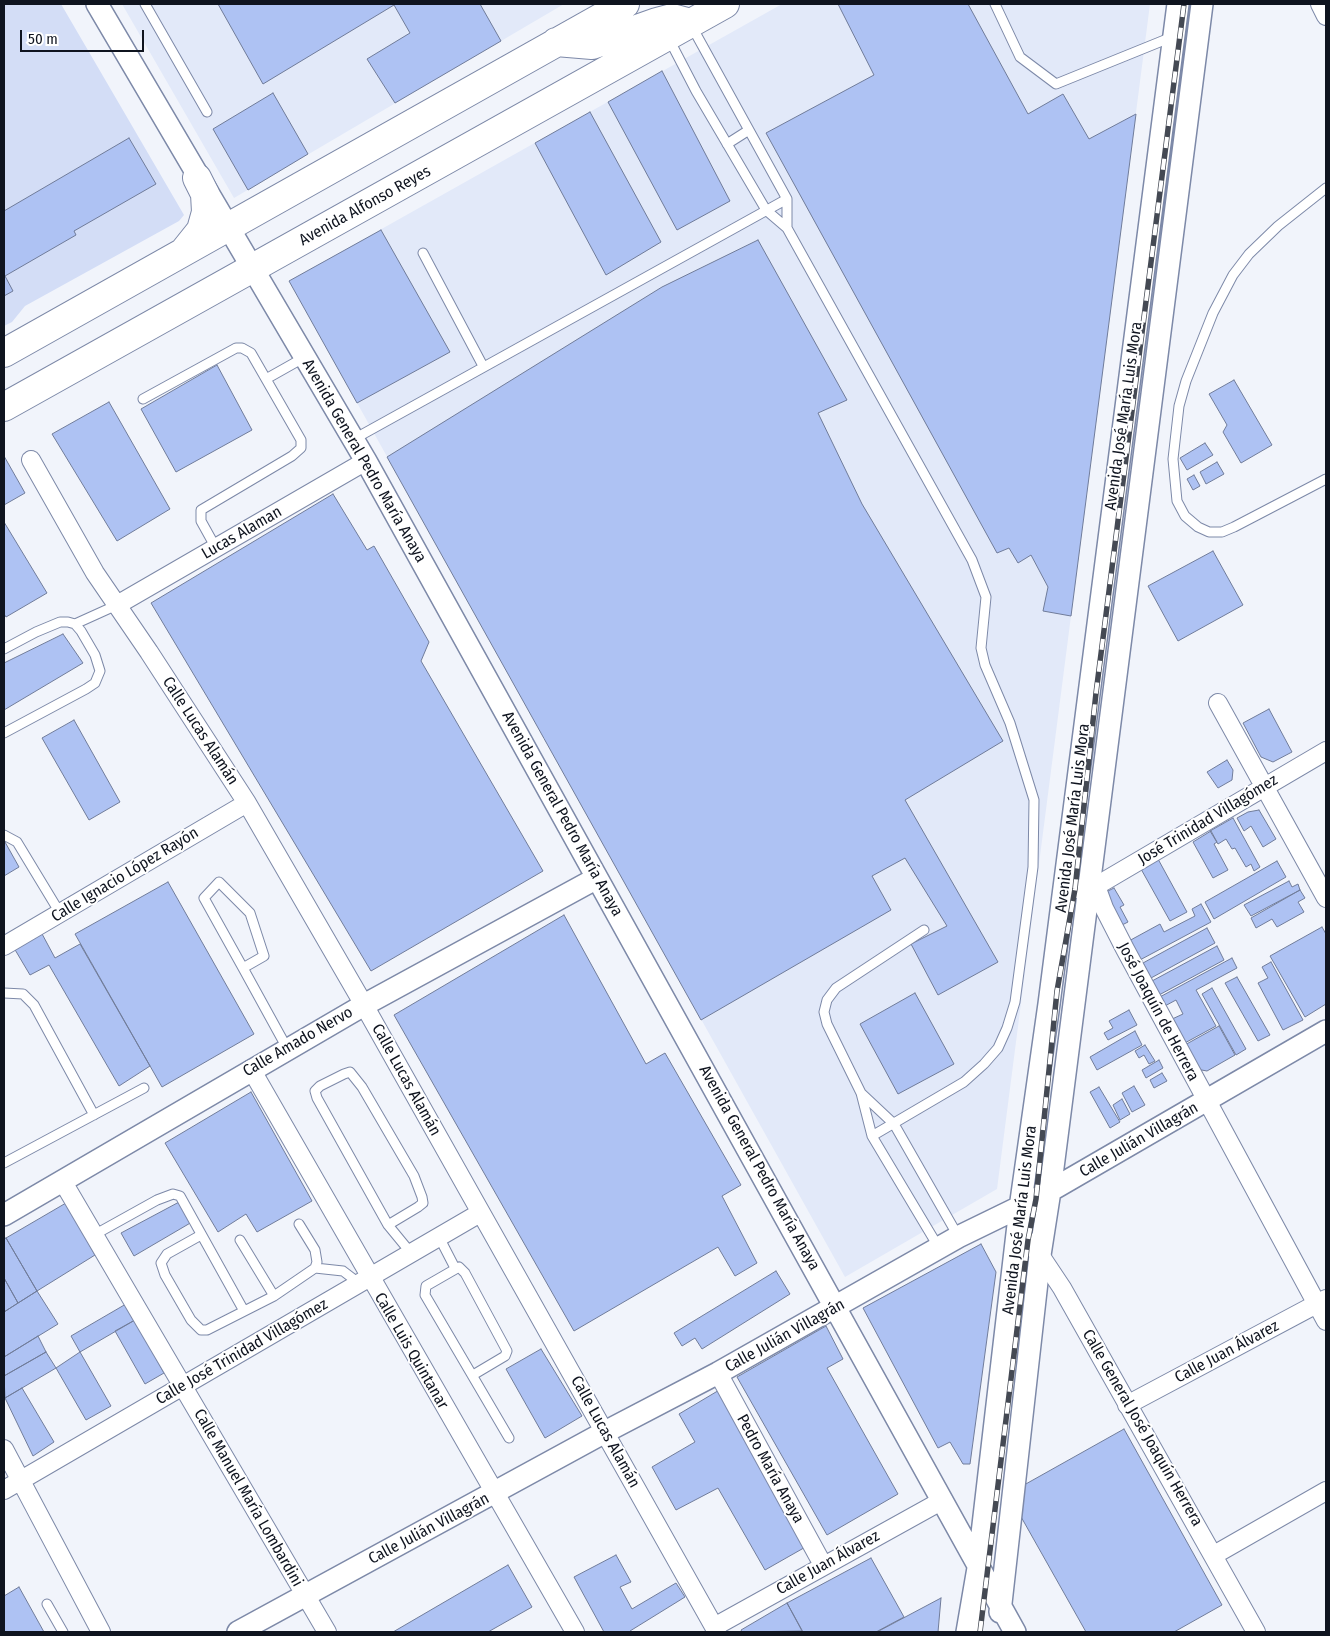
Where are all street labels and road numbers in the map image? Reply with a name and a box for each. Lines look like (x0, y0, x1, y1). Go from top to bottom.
street label: Avenida Alfonso Reyes (296, 162, 434, 250)
street label: Avenida José María Luis Mora (1101, 320, 1147, 512)
street label: Avenida General Pedro María Anaya (298, 356, 430, 566)
street label: Lucas Alaman (199, 502, 285, 564)
street label: Calle Lucas Alamán (158, 673, 242, 789)
street label: Avenida General Pedro María Anaya (497, 708, 627, 920)
street label: Avenida José María Luis Mora (1052, 722, 1094, 914)
street label: José Trinidad Villagómez (1135, 771, 1281, 869)
street label: Calle Ignacio López Rayón (48, 823, 202, 927)
street label: José Joaquín de Herrera (1113, 939, 1203, 1085)
street label: Calle Amado Nervo (240, 1003, 356, 1081)
street label: Calle Lucas Alamán (367, 1021, 445, 1139)
street label: Avenida General Pedro María Anaya (694, 1062, 824, 1274)
street label: Calle Julián Villagrán (1076, 1098, 1202, 1182)
street label: Avenida José María Luis Mora (999, 1124, 1041, 1316)
street label: Calle Luis Quintanar (370, 1289, 452, 1413)
street label: Calle José Trinidad Villagómez (153, 1295, 331, 1409)
street label: Calle Julián Villagrán (722, 1295, 848, 1377)
street label: Calle Juan Álvarez (1172, 1317, 1282, 1387)
street label: Calle General José Joaquín Herrera (1078, 1326, 1206, 1530)
street label: Calle Lucas Alamán (566, 1373, 644, 1491)
street label: Calle Manuel María Lombardini (189, 1406, 307, 1590)
street label: Pedro María Anaya (732, 1411, 808, 1527)
street label: Calle Julián Villagrán (365, 1489, 493, 1569)
street label: Calle Juan Álvarez (773, 1527, 883, 1599)

